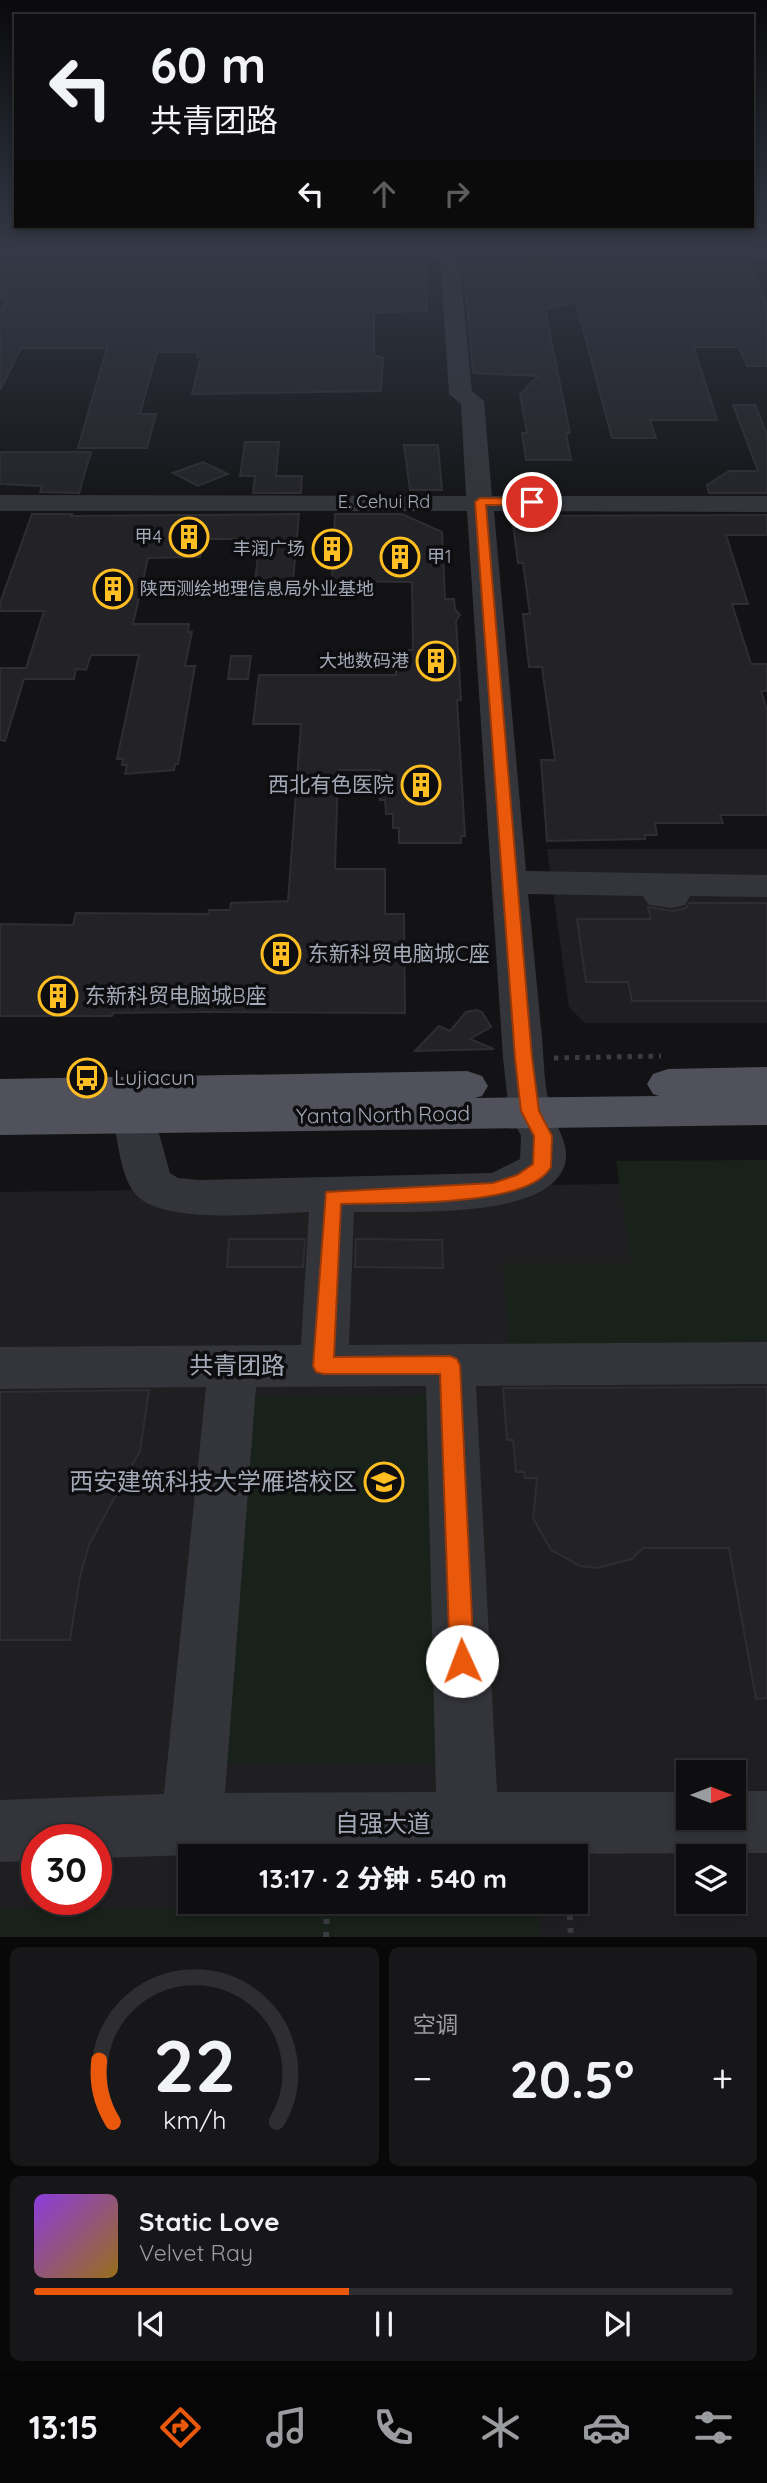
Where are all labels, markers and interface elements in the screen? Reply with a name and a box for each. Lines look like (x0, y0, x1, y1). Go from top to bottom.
text: 60 m (150, 34, 266, 95)
icon: left (35, 42, 126, 133)
text: 共青团路 (150, 100, 278, 140)
icon: left (292, 175, 330, 213)
icon: ahead (365, 175, 403, 213)
icon: right (438, 175, 476, 213)
pin (502, 472, 562, 532)
icon: arrive (513, 483, 551, 521)
street label: E. Cehui Rd (338, 490, 430, 513)
building icon: 甲4 (168, 516, 210, 558)
place label: 甲4 (135, 525, 162, 548)
building icon: 丰润广场 (311, 528, 353, 570)
building icon: 甲1 (379, 536, 421, 578)
place label: 丰润广场 (233, 537, 305, 560)
place label: 甲1 (427, 545, 452, 568)
building icon: 陕西测绘地理信息局外业基地 (92, 568, 134, 610)
place label: 陕西测绘地理信息局外业基地 (140, 577, 374, 600)
building icon: 大地数码港 (415, 640, 457, 682)
place label: 大地数码港 (319, 649, 409, 672)
building icon: 西北有色医院 (400, 764, 442, 806)
place label: 西北有色医院 (268, 771, 394, 797)
building icon: 东新科贸电脑城C座 (260, 933, 302, 975)
place label: 东新科贸电脑城C座 (308, 940, 490, 966)
building icon: 东新科贸电脑城B座 (37, 975, 79, 1017)
place label: 东新科贸电脑城B座 (85, 982, 267, 1008)
bus stop icon: Lujiacun (66, 1057, 108, 1099)
place label: Lujiacun (114, 1064, 195, 1090)
street label: Yanta North Road (296, 1099, 470, 1129)
street label: 共青团路 (189, 1350, 285, 1380)
school or university icon: 西安建筑科技大学雁塔校区 (363, 1461, 405, 1503)
place label: 西安建筑科技大学雁塔校区 (69, 1466, 357, 1496)
position arrow (425, 1624, 499, 1698)
north arrow (676, 1760, 746, 1830)
map controls (676, 1760, 746, 1914)
street label: 自强大道 (335, 1808, 431, 1838)
speed limit sign: 30 (21, 1824, 112, 1915)
button: layers (676, 1844, 746, 1914)
text: 13:17 · 2 分钟 · 540 m (259, 1862, 507, 1895)
text: 空调 (413, 2010, 459, 2039)
text: 22 (153, 2020, 236, 2111)
text: 20.5° (509, 2046, 634, 2111)
text: − (413, 2054, 432, 2102)
text: + (712, 2054, 733, 2102)
text: km/h (163, 2104, 226, 2135)
text: Static Love (139, 2205, 280, 2238)
text: Velvet Ray (139, 2238, 253, 2267)
icon: previous (132, 2305, 170, 2343)
icon: pause (365, 2305, 403, 2343)
icon: next (598, 2305, 636, 2343)
icon: directions (156, 2403, 205, 2452)
icon: music (262, 2403, 311, 2452)
icon: phone (369, 2403, 418, 2452)
icon: climate (476, 2403, 525, 2452)
icon: car (582, 2403, 631, 2452)
icon: filters (689, 2403, 738, 2452)
text: 13:15 (29, 2407, 98, 2447)

